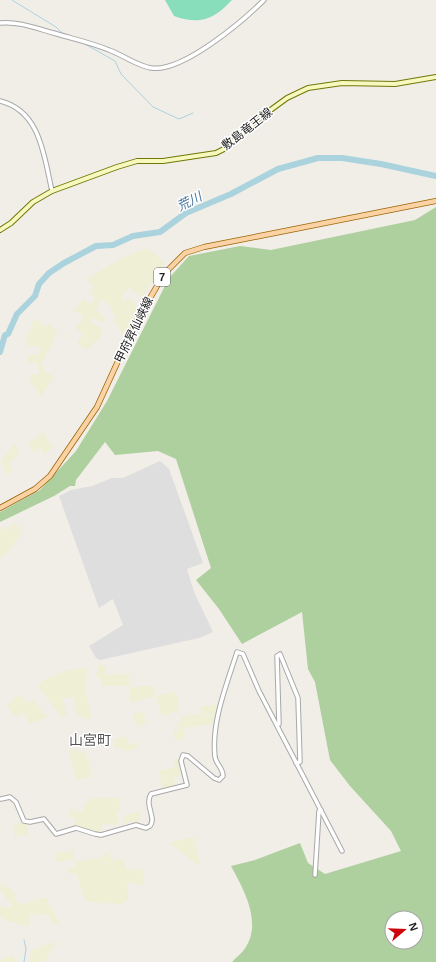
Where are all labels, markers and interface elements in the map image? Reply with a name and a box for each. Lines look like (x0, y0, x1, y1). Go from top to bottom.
street label: 敷島竜王線 (219, 105, 275, 153)
water label: 荒川 (174, 188, 206, 214)
road number: 7 (154, 268, 170, 286)
street label: 甲府昇仙峡線 (112, 295, 156, 365)
district label: 山宮町 (69, 732, 111, 748)
north arrow (384, 910, 424, 950)
text: N (406, 921, 420, 933)

